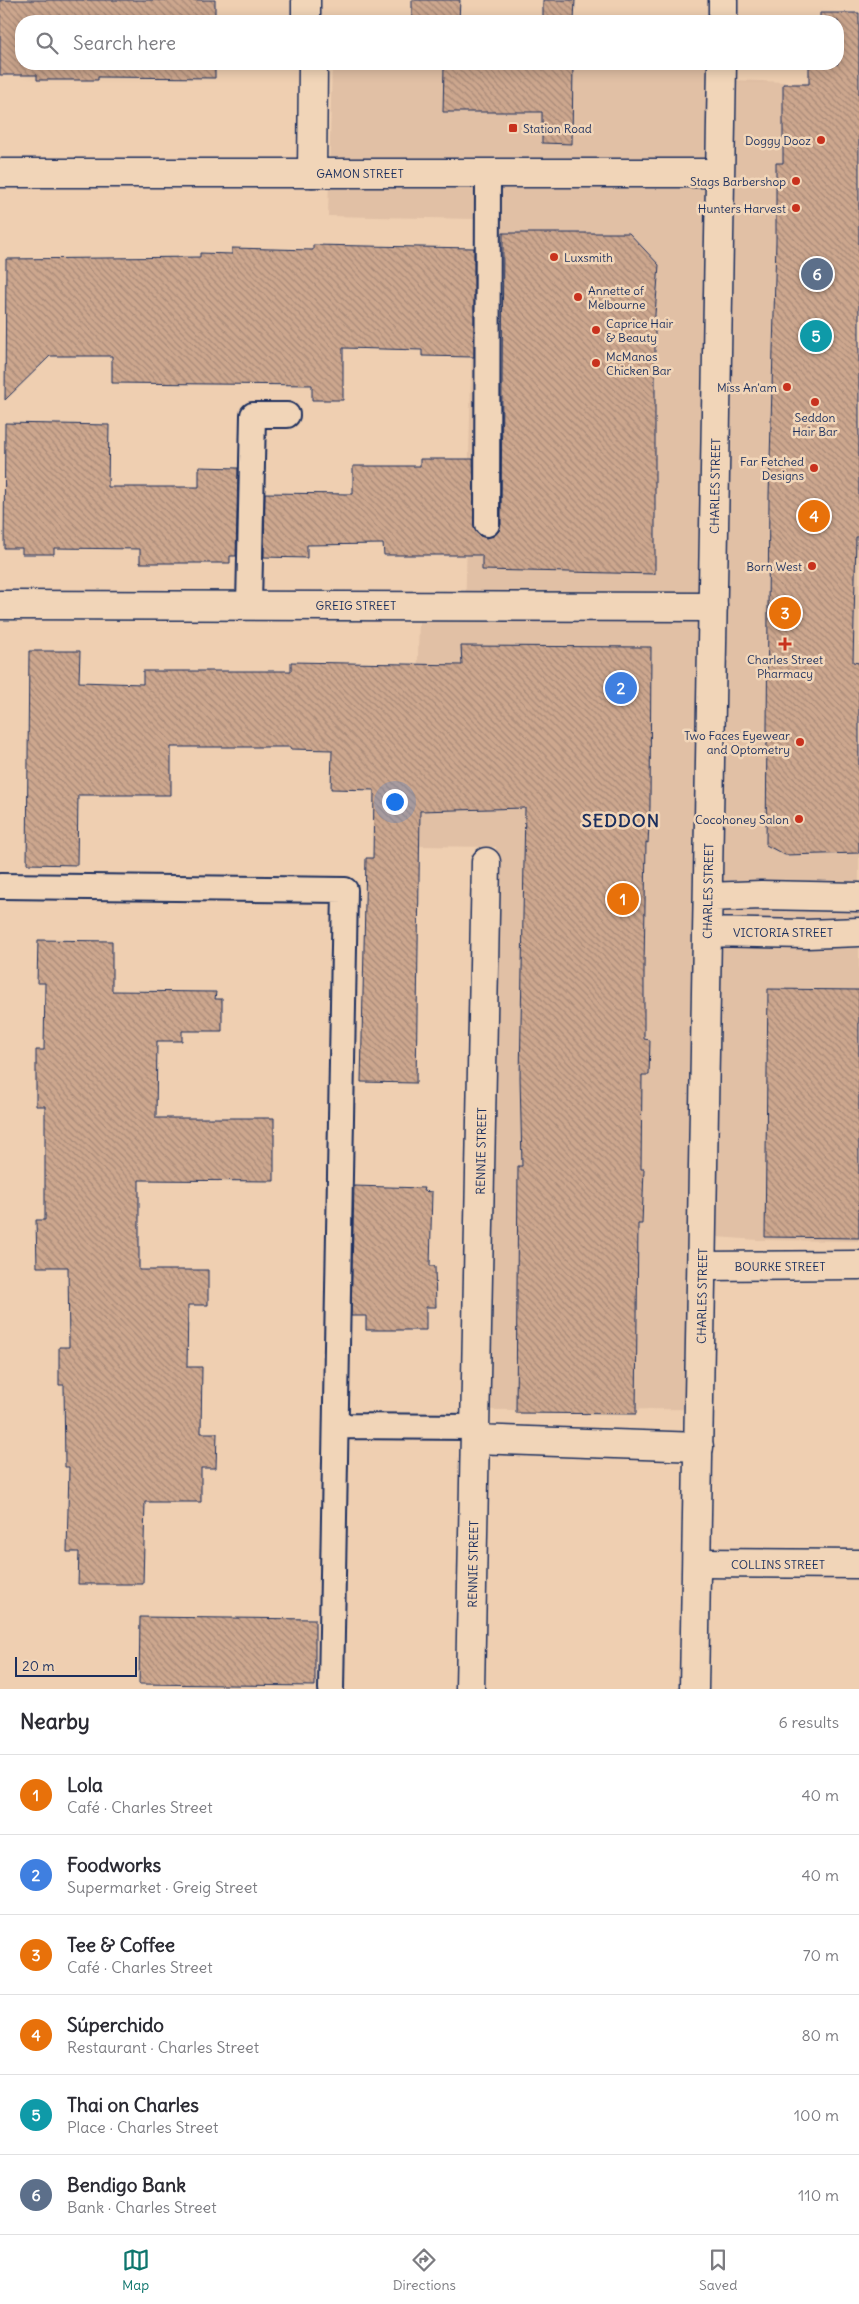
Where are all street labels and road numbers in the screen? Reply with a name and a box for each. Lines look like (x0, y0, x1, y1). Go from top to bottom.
street label: GAMON STREET (316, 166, 404, 181)
street label: CHARLES STREET (707, 438, 723, 534)
street label: GREIG STREET (316, 598, 396, 613)
street label: CHARLES STREET (700, 843, 716, 939)
street label: VICTORIA STREET (733, 925, 833, 940)
street label: RENNIE STREET (473, 1107, 489, 1195)
street label: CHARLES STREET (694, 1248, 710, 1344)
street label: BOURKE STREET (734, 1259, 826, 1274)
street label: RENNIE STREET (465, 1520, 481, 1608)
street label: COLLINS STREET (731, 1557, 825, 1572)

